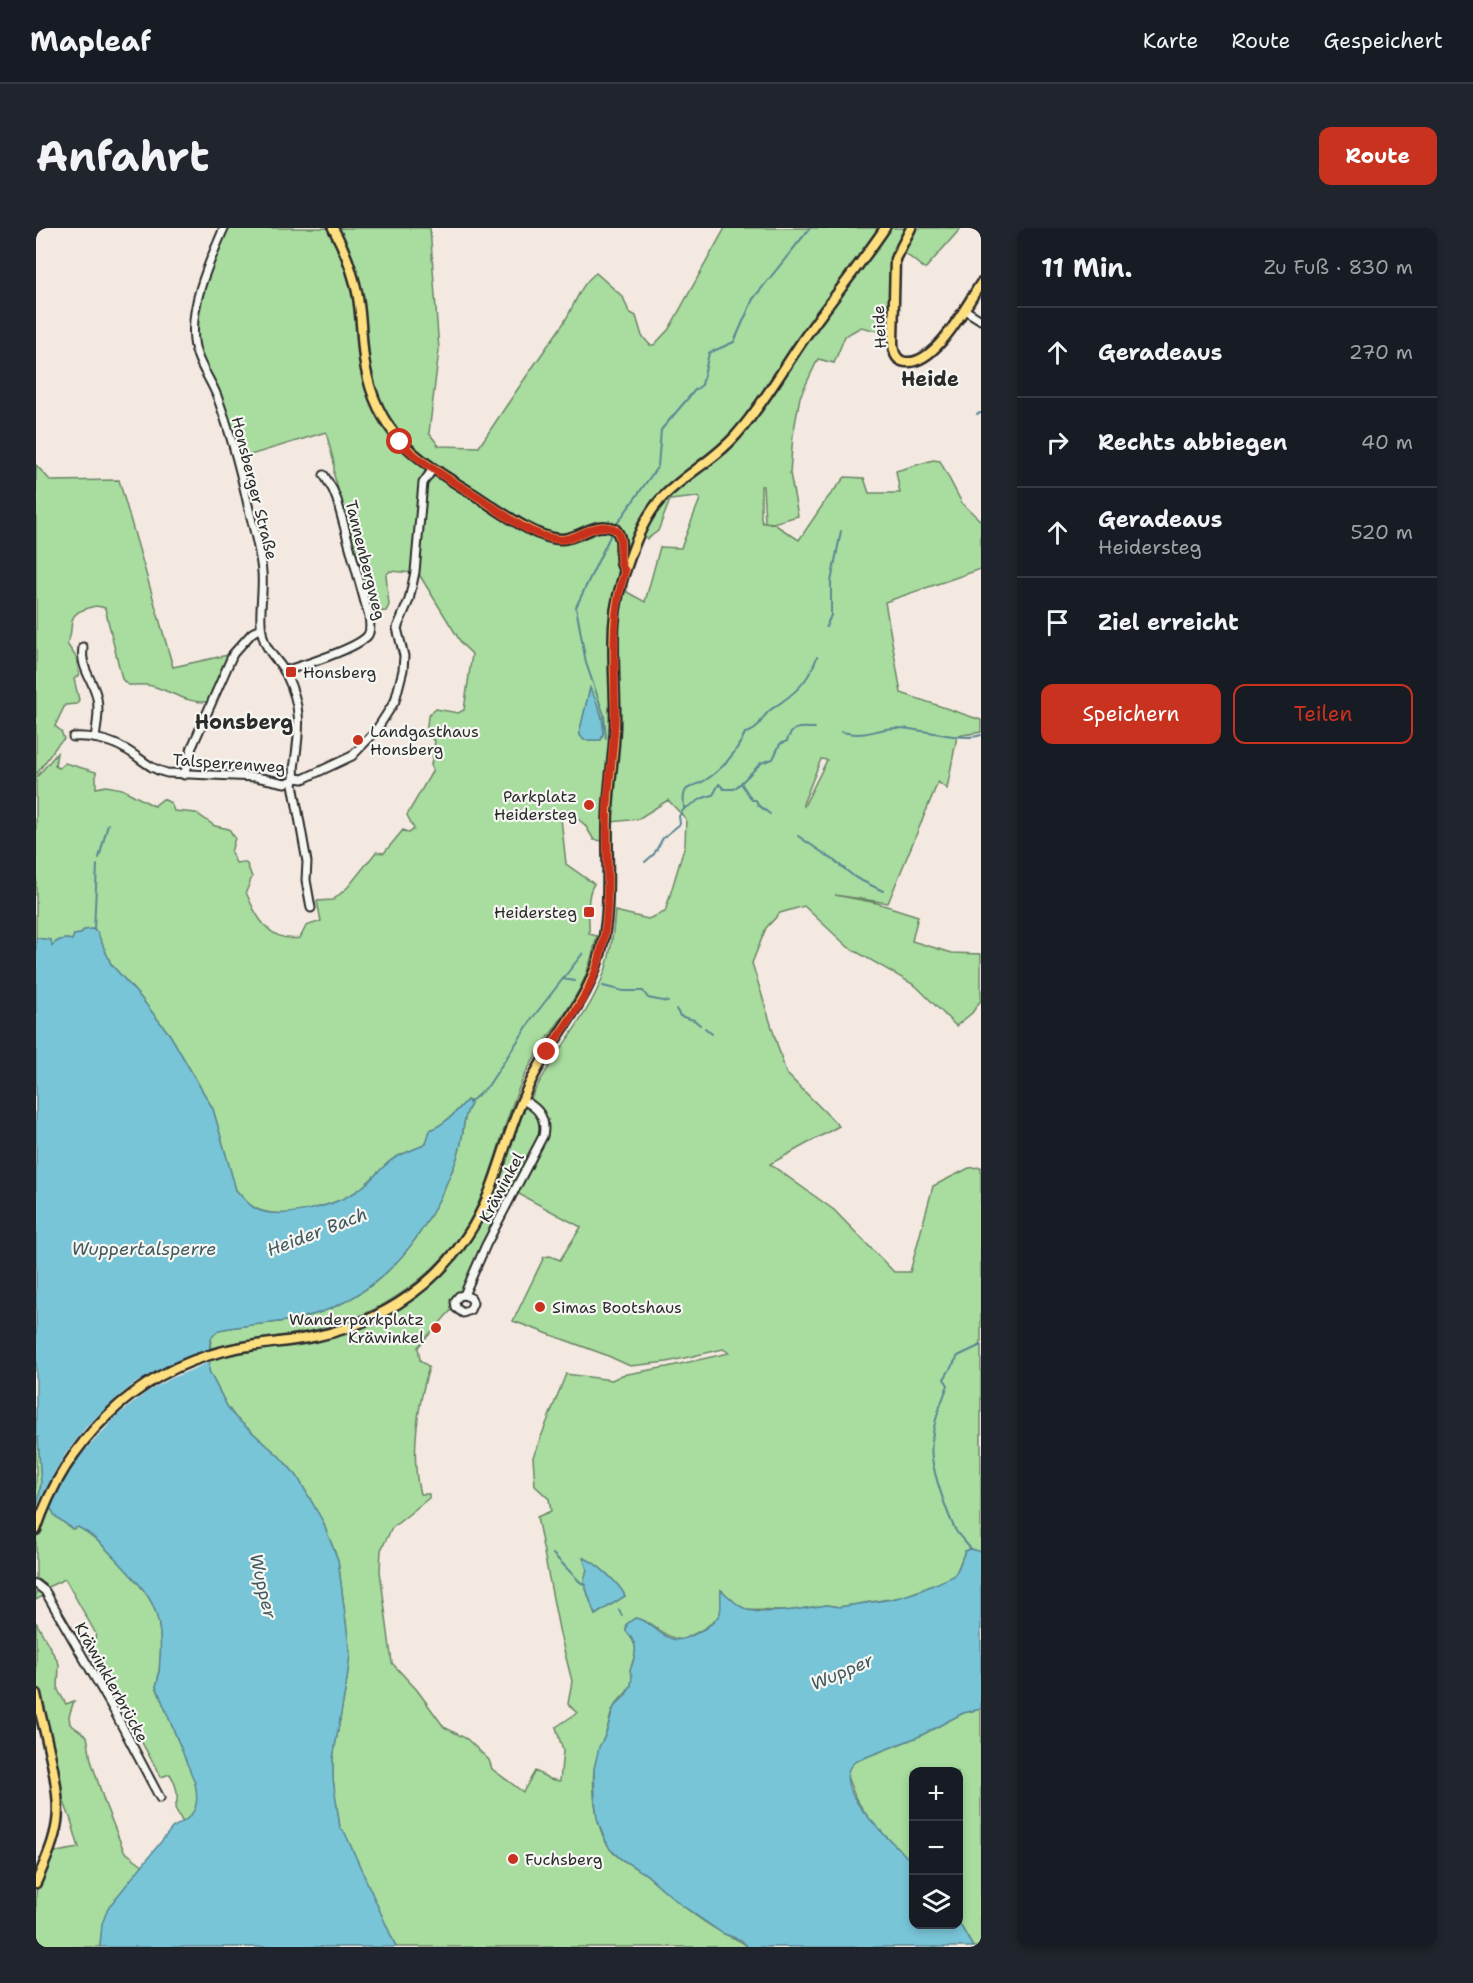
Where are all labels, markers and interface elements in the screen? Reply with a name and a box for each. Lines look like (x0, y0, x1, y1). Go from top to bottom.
text: Mapleaf (30, 22, 151, 60)
text: Karte (1143, 27, 1198, 55)
text: Route (1231, 27, 1290, 55)
text: Gespeichert (1323, 27, 1443, 55)
button: Route (1319, 127, 1437, 185)
text: Anfahrt (36, 128, 209, 184)
text: 11 Min. (1041, 250, 1133, 285)
text: Zu Fuß · 830 m (1264, 254, 1413, 280)
street label: Heide (868, 305, 891, 349)
icon: ahead (1041, 336, 1074, 369)
text: Geradeaus (1098, 338, 1222, 367)
text: 270 m (1349, 339, 1413, 365)
district label: Heide (901, 366, 959, 392)
street label: Honsberger Straße (227, 414, 282, 562)
icon: right (1041, 426, 1074, 459)
route start (386, 428, 412, 454)
text: Rechts abbiegen (1098, 428, 1287, 457)
text: 40 m (1361, 429, 1413, 455)
street label: Tannenbergweg (340, 498, 391, 623)
text: Geradeaus (1098, 505, 1222, 534)
icon: ahead (1041, 516, 1074, 549)
text: 520 m (1350, 519, 1413, 545)
text: Heidersteg (1098, 534, 1202, 560)
icon: arrive (1041, 606, 1074, 639)
text: Ziel erreicht (1098, 608, 1239, 637)
place label: Honsberg (303, 662, 376, 683)
marker: Honsberg (284, 665, 298, 679)
button: Speichern (1041, 684, 1221, 744)
button: Teilen (1233, 684, 1413, 744)
district label: Honsberg (195, 709, 293, 735)
place label: Landgasthaus Honsberg (370, 721, 479, 760)
marker: Landgasthaus Honsberg (351, 733, 365, 747)
street label: Talsperrenweg (172, 749, 286, 778)
place label: Parkplatz Heidersteg (494, 786, 577, 825)
marker: Parkplatz Heidersteg (582, 798, 596, 812)
place label: Heidersteg (494, 902, 577, 923)
marker: Heidersteg (582, 905, 596, 919)
route end (533, 1038, 559, 1064)
street label: Kräwinkel (474, 1149, 529, 1226)
water label: Heider Bach (263, 1202, 371, 1262)
water label: Wuppertalsperre (72, 1237, 216, 1261)
place label: Simas Bootshaus (552, 1297, 682, 1318)
marker: Simas Bootshaus (533, 1300, 547, 1314)
place label: Wanderparkplatz Kräwinkel (289, 1309, 424, 1348)
marker: Wanderparkplatz Kräwinkel (429, 1321, 443, 1335)
water label: Wupper (244, 1551, 282, 1621)
street label: Kräwinklerbrücke (70, 1619, 153, 1746)
water label: Wupper (807, 1648, 877, 1696)
map controls (909, 1767, 963, 1929)
button: + (909, 1767, 963, 1821)
button: − (909, 1821, 963, 1875)
place label: Fuchsberg (525, 1849, 603, 1870)
marker: Fuchsberg (506, 1852, 520, 1866)
button: layers (909, 1875, 963, 1929)

